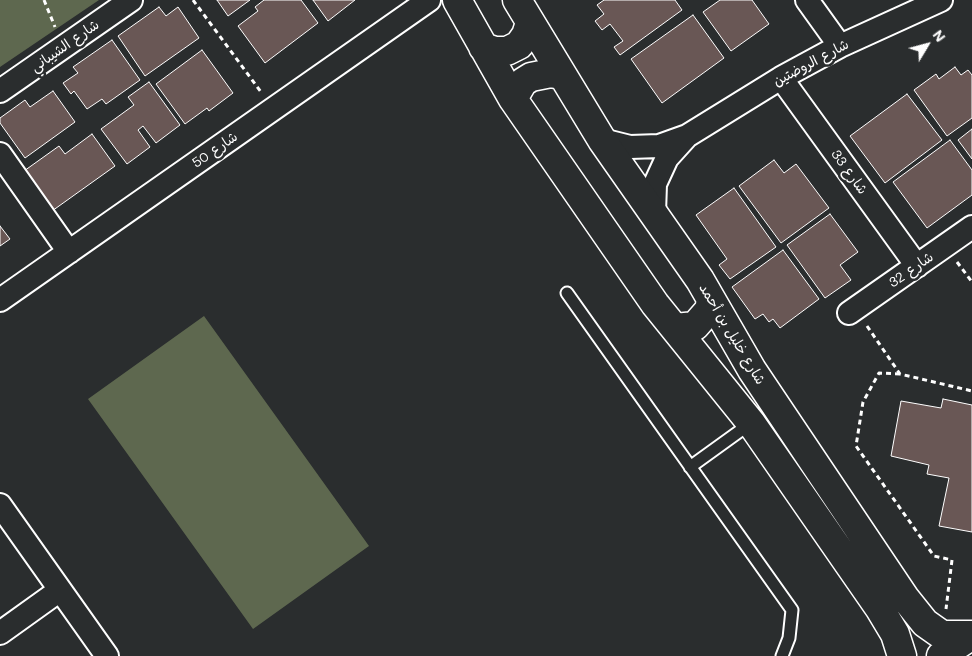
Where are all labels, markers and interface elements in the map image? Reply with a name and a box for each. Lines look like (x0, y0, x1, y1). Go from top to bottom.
street label: شارع الشيباني (28, 16, 102, 76)
north arrow (902, 20, 952, 70)
text: N (929, 26, 950, 46)
street label: شارع الروضتين (770, 36, 852, 90)
street label: شارع 50 (189, 128, 241, 172)
street label: شارع 33 (827, 146, 871, 198)
street label: شارع 32 (885, 249, 937, 291)
street label: شارع خليل بن أحمد (695, 280, 769, 388)

